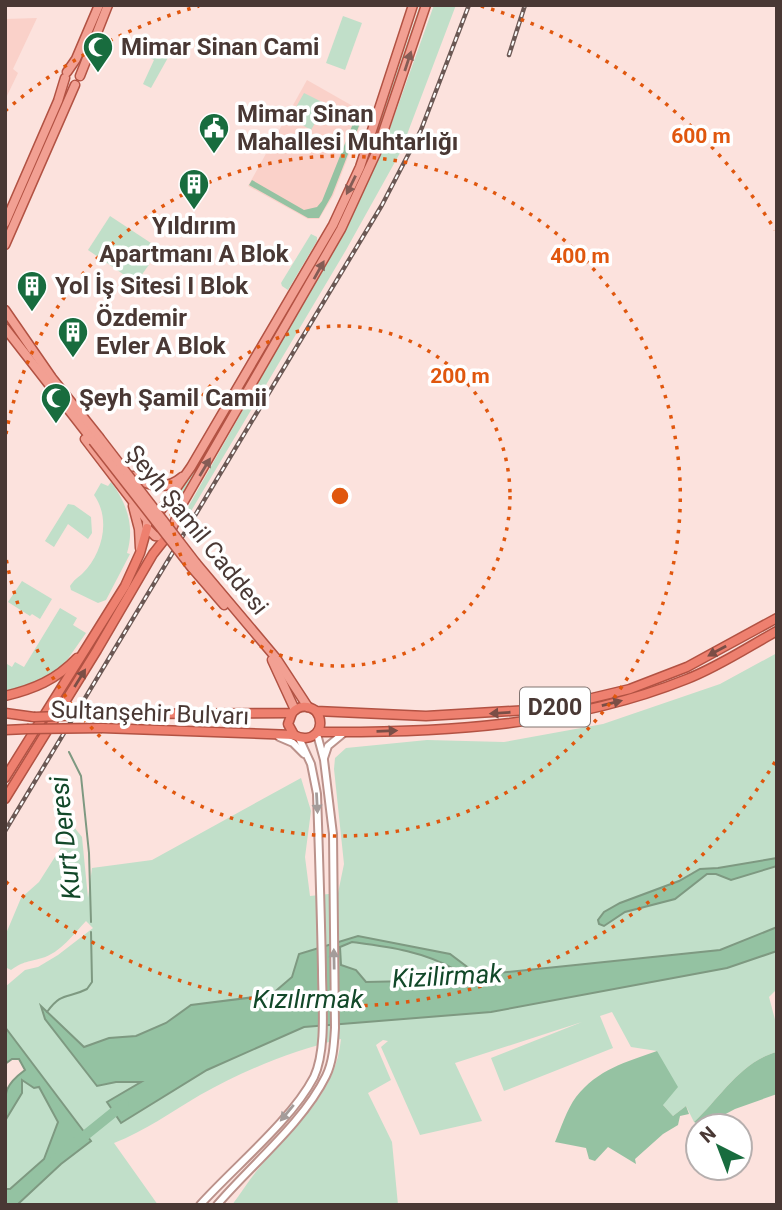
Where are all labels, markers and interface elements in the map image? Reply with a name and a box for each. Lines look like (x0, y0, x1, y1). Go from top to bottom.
mosque icon: Mimar Sinan Cami (81, 30, 115, 74)
place label: Mimar Sinan Cami (121, 33, 319, 61)
one-way arrow (403, 51, 414, 72)
place label: Mimar Sinan Mahallesi Muhtarlığı (237, 100, 458, 156)
public building icon: Mimar Sinan Mahallesi Muhtarlığı (197, 111, 231, 155)
text: 600 m (671, 124, 731, 148)
building icon: Yıldırım Apartmanı A Blok (177, 167, 211, 211)
one-way arrow (345, 175, 357, 195)
place label: Yıldırım Apartmanı A Blok (99, 212, 290, 268)
text: 400 m (550, 244, 610, 268)
one-way arrow (313, 260, 325, 279)
building icon: Yol İş Sitesi I Blok (15, 269, 49, 313)
place label: Yol İş Sitesi I Blok (55, 272, 249, 300)
place label: Özdemir Evler A Blok (96, 304, 227, 360)
building icon: Özdemir Evler A Blok (56, 315, 90, 359)
text: 200 m (430, 364, 490, 388)
mosque icon: Şeyh Şamil Camii (39, 381, 73, 425)
place label: Şeyh Şamil Camii (79, 384, 267, 412)
street label: Şeyh Şamil Caddesi (120, 440, 274, 620)
one-way arrow (199, 457, 211, 476)
centre of rings (328, 484, 352, 508)
one-way arrow (707, 645, 727, 657)
one-way arrow (73, 669, 86, 688)
road number: D200 (520, 688, 590, 726)
street label: Sultanşehir Bulvarı (50, 696, 250, 730)
one-way arrow (601, 697, 623, 708)
one-way arrow (489, 708, 511, 719)
one-way arrow (376, 725, 398, 737)
water label: Kurt Deresi (44, 774, 86, 901)
one-way arrow (312, 792, 323, 814)
one-way arrow (328, 948, 339, 970)
water label: Kizilirmak (391, 958, 504, 994)
water label: Kızılırmak (253, 984, 364, 1014)
one-way arrow (279, 1104, 295, 1122)
north arrow (684, 1112, 754, 1182)
text: N (695, 1122, 721, 1148)

